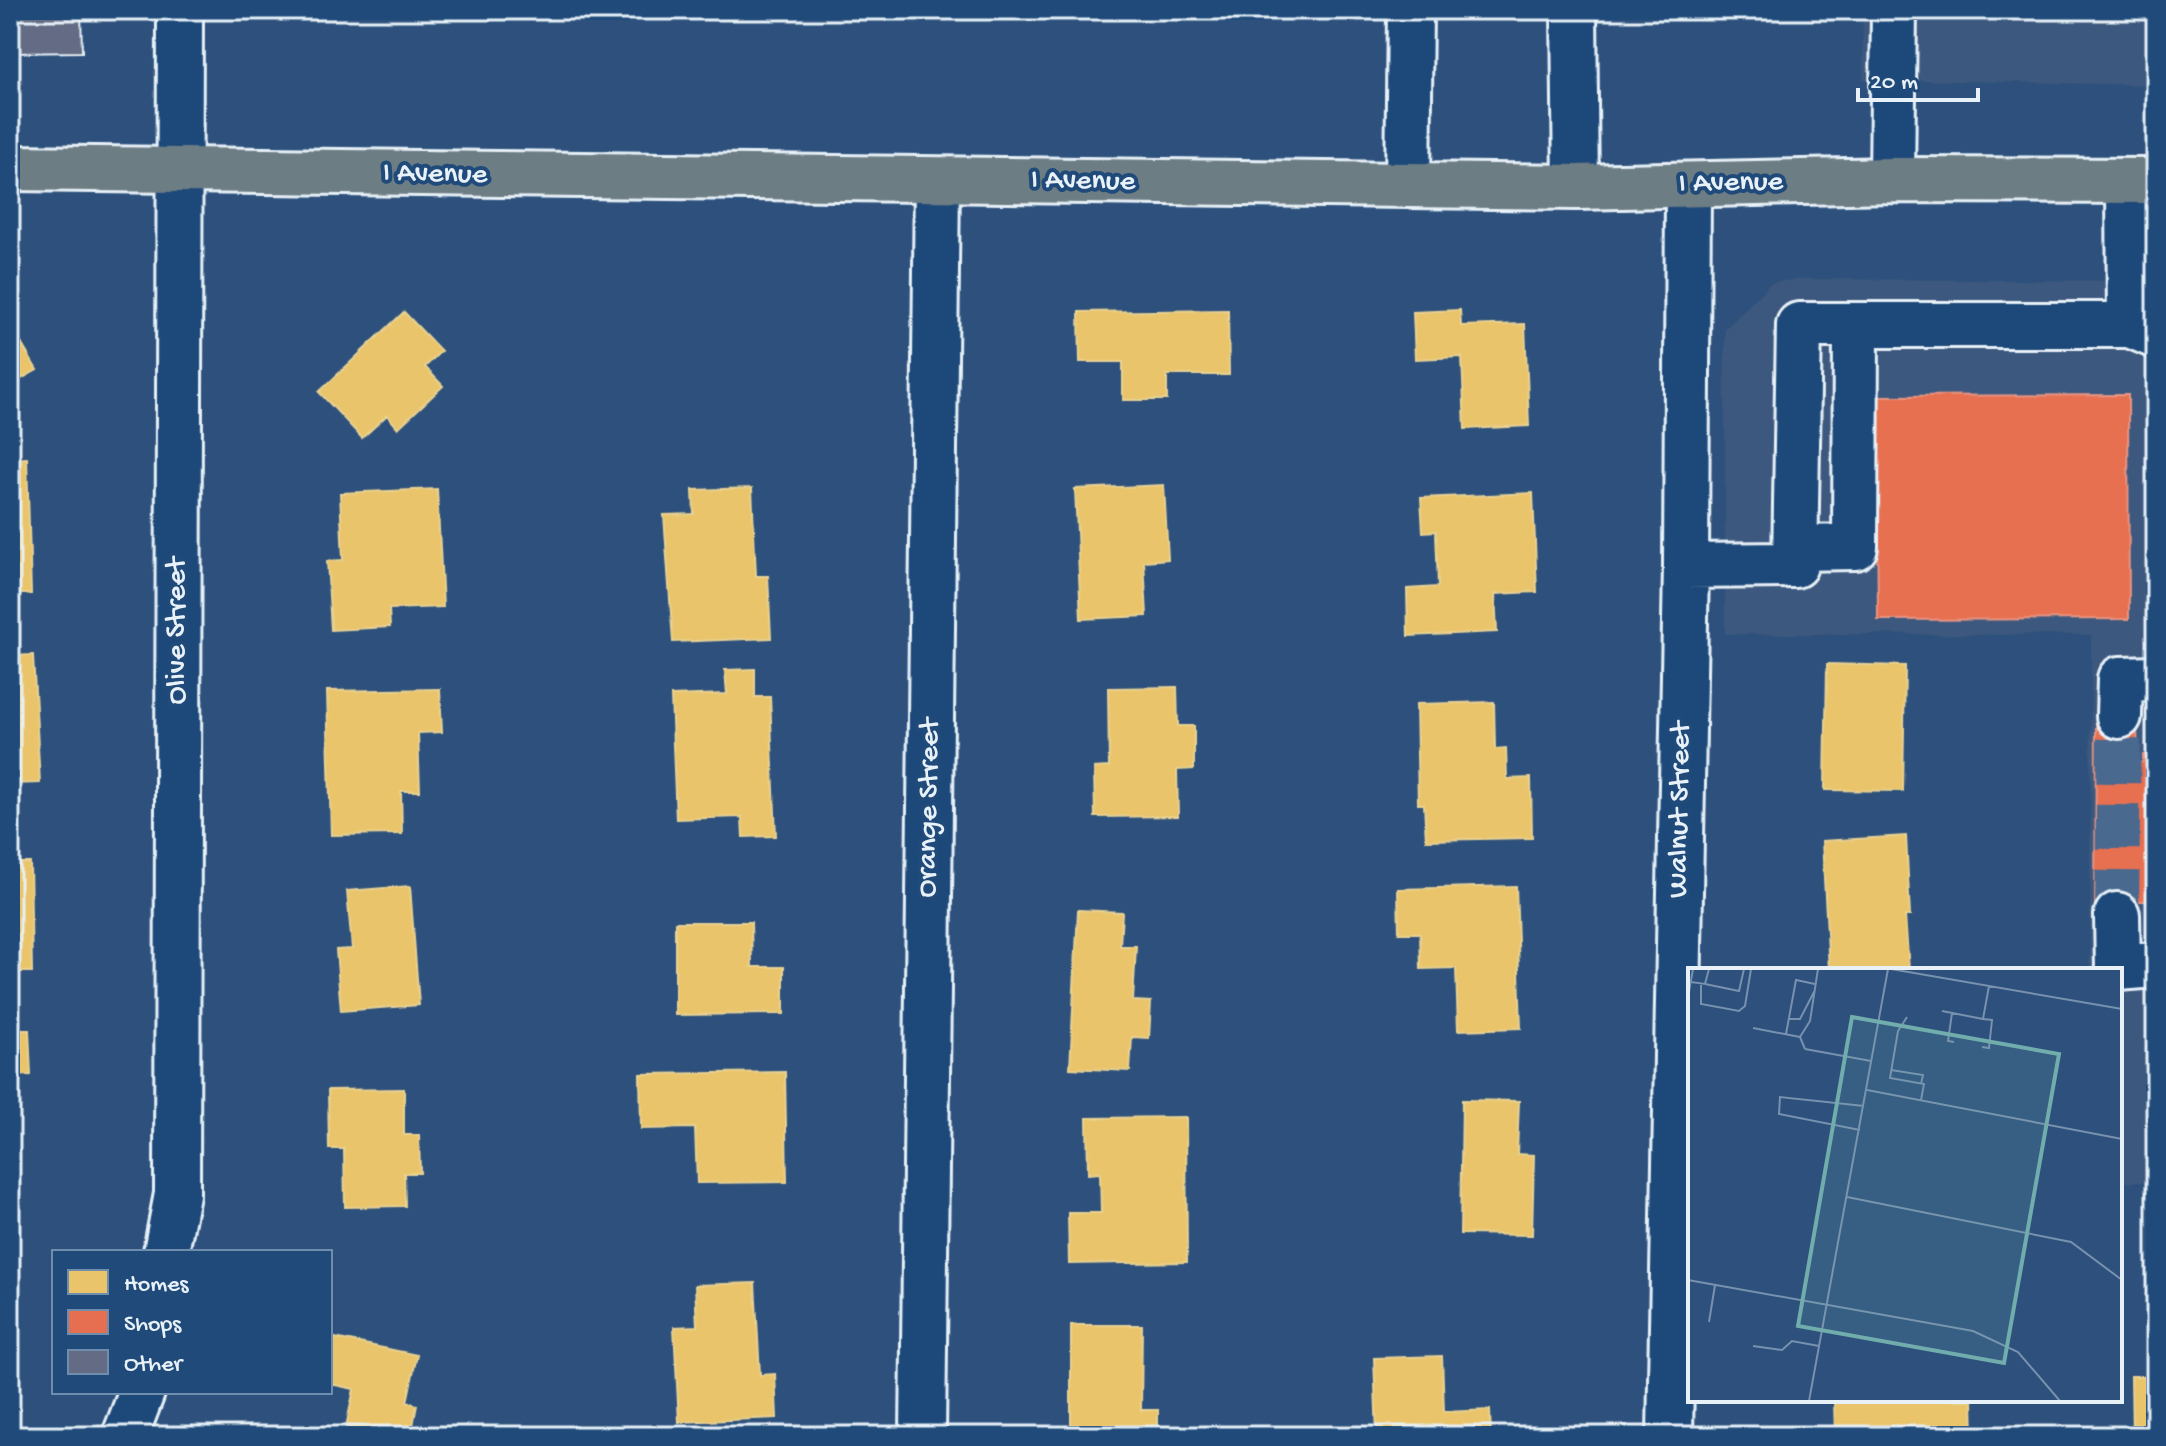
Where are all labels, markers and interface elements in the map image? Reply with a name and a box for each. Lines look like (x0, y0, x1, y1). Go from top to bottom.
scale bar (1858, 52, 1978, 102)
text: 20 m (1870, 69, 1918, 98)
street label: I Avenue (382, 157, 488, 193)
street label: I Avenue (1030, 164, 1136, 200)
street label: I Avenue (1678, 166, 1784, 202)
street label: Olive Street (161, 555, 196, 704)
street label: Orange Street (911, 715, 949, 898)
street label: Walnut Street (1662, 719, 1700, 899)
inset map (1688, 968, 2122, 1402)
legend (52, 1250, 332, 1394)
text: Homes (124, 1271, 190, 1300)
text: Shops (124, 1311, 182, 1340)
text: Other (124, 1351, 185, 1380)

